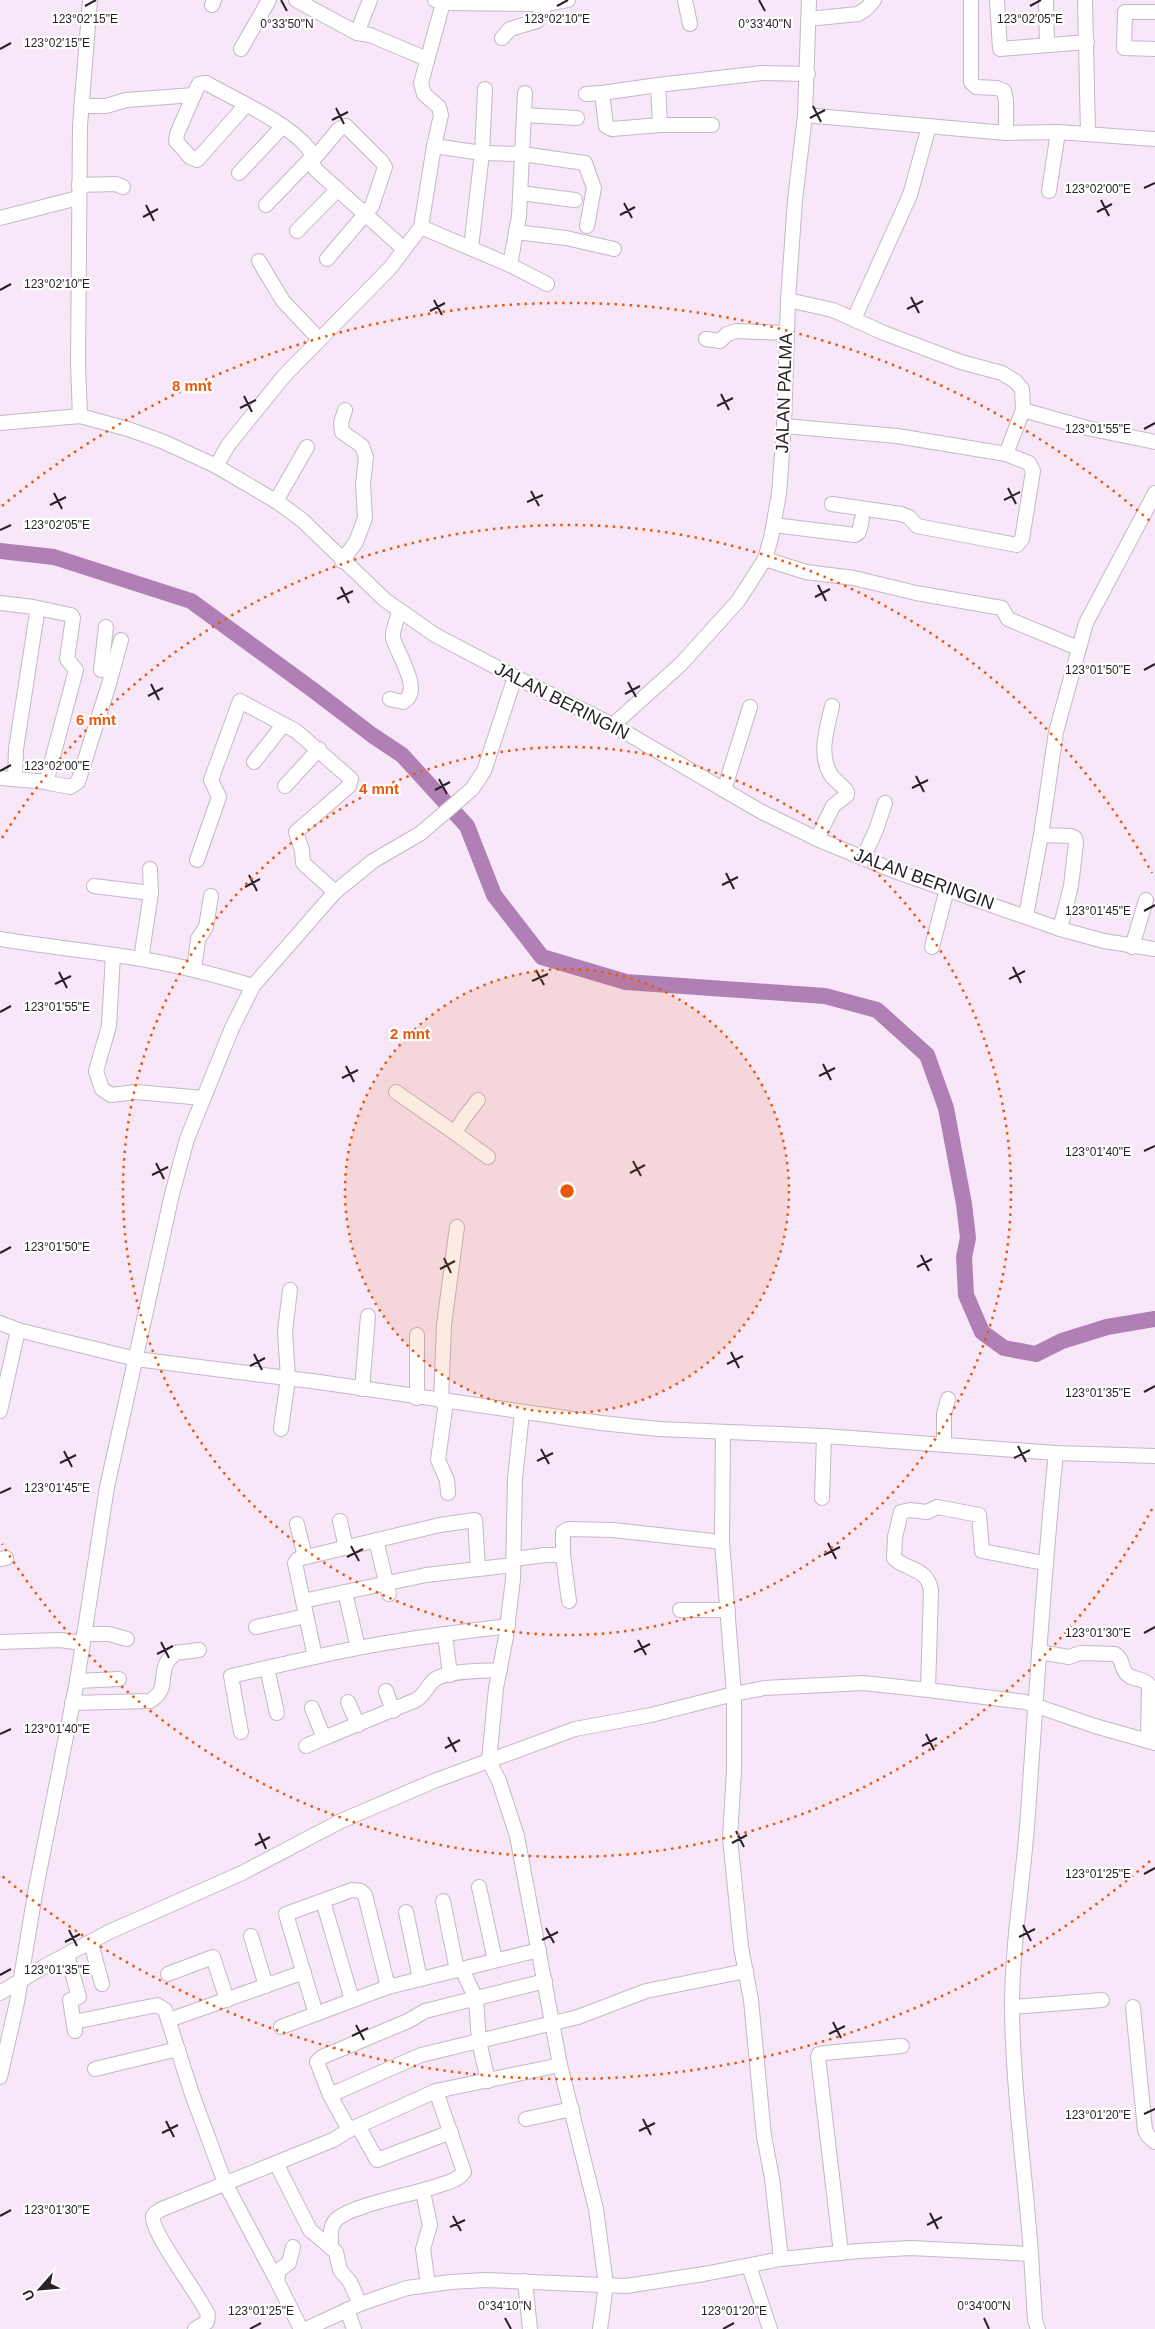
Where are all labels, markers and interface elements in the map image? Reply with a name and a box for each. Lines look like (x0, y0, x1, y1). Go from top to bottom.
text: 123°02'15"E (52, 12, 118, 26)
text: 123°02'10"E (524, 12, 590, 26)
text: 123°02'05"E (997, 12, 1063, 26)
text: 0°33'50"N (260, 17, 314, 31)
text: 0°33'40"N (738, 17, 792, 31)
text: 123°02'15"E (24, 36, 90, 50)
text: 123°02'00"E (1065, 182, 1131, 196)
text: 123°02'10"E (24, 277, 90, 291)
street label: JALAN PALMA (772, 332, 796, 454)
text: 8 mnt (172, 377, 212, 394)
text: 123°01'55"E (1065, 422, 1131, 436)
text: 123°02'05"E (24, 518, 90, 532)
street label: JALAN BERINGIN (492, 658, 632, 744)
text: 123°01'50"E (1065, 663, 1131, 677)
text: 6 mnt (76, 711, 116, 728)
text: 123°02'00"E (24, 759, 90, 773)
text: 4 mnt (359, 780, 399, 797)
street label: JALAN BERINGIN (851, 844, 997, 914)
text: 123°01'45"E (1065, 904, 1131, 918)
text: 123°01'55"E (24, 1000, 90, 1014)
text: 2 mnt (390, 1025, 430, 1042)
text: 123°01'40"E (1065, 1145, 1131, 1159)
centre of rings (558, 1182, 576, 1200)
text: 123°01'50"E (24, 1240, 90, 1254)
text: 123°01'35"E (1065, 1386, 1131, 1400)
text: 123°01'45"E (24, 1481, 90, 1495)
text: 123°01'30"E (1065, 1626, 1131, 1640)
text: 123°01'40"E (24, 1722, 90, 1736)
text: 123°01'25"E (1065, 1867, 1131, 1881)
text: 123°01'35"E (24, 1963, 90, 1977)
text: 123°01'20"E (1065, 2108, 1131, 2122)
text: 123°01'30"E (24, 2203, 90, 2217)
north arrow (15, 2264, 65, 2314)
text: U (19, 2287, 38, 2303)
text: 0°34'10"N (478, 2299, 532, 2313)
text: 0°34'00"N (957, 2299, 1011, 2313)
text: 123°01'25"E (228, 2304, 294, 2318)
text: 123°01'20"E (701, 2304, 767, 2318)

